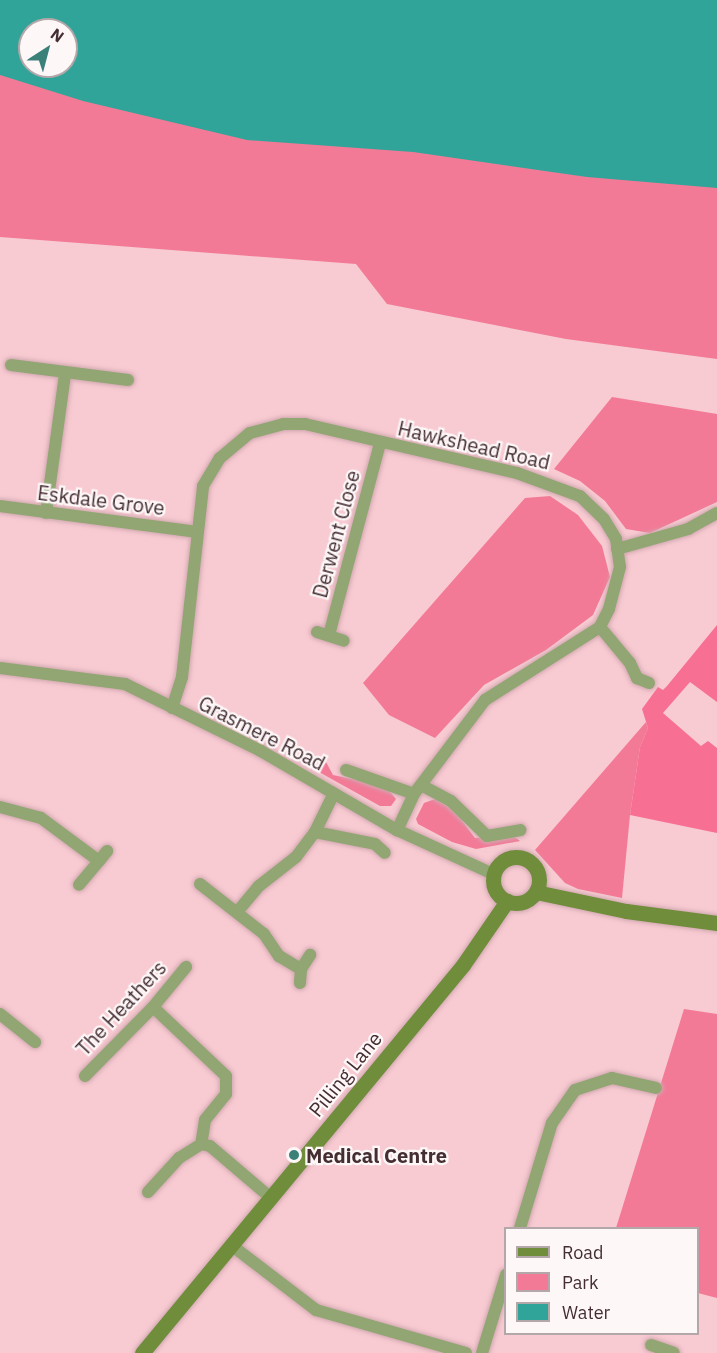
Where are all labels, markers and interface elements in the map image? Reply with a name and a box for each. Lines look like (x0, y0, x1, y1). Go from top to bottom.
north arrow (18, 18, 78, 78)
text: N (47, 24, 68, 47)
street label: Hawkshead Road (396, 416, 552, 474)
street label: Derwent Close (307, 468, 365, 600)
street label: Eskdale Grove (36, 480, 166, 520)
street label: Grasmere Road (195, 691, 329, 775)
street label: The Heathers (71, 956, 171, 1060)
street label: Pilling Lane (303, 1027, 387, 1121)
place label: Medical Centre (306, 1143, 447, 1167)
marker: Medical Centre (287, 1148, 301, 1162)
legend (504, 1227, 699, 1335)
text: Road (562, 1241, 603, 1264)
text: Park (562, 1271, 598, 1294)
text: Water (562, 1301, 610, 1324)

